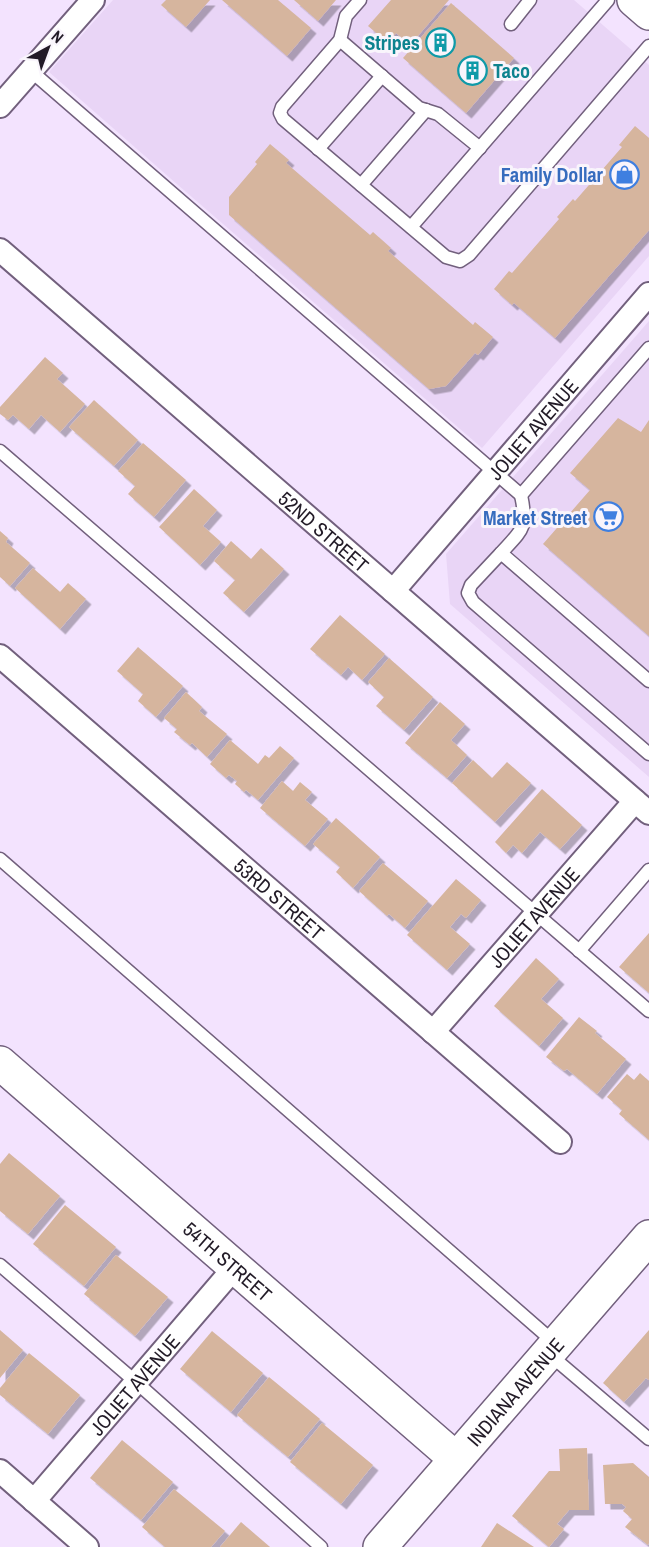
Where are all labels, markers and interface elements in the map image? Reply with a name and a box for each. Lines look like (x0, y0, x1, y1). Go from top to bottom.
north arrow (18, 18, 78, 78)
text: N (47, 25, 69, 48)
building icon: Stripes (425, 26, 457, 58)
place label: Stripes (364, 29, 420, 56)
building icon: Taco (456, 54, 488, 86)
place label: Taco (493, 57, 530, 84)
shop icon: Family Dollar (608, 158, 640, 190)
place label: Family Dollar (501, 161, 604, 188)
street label: JOLIET AVENUE (482, 373, 584, 485)
street label: 52ND STREET (273, 484, 375, 578)
supermarket icon: Market Street (592, 501, 624, 533)
place label: Market Street (483, 504, 588, 531)
street label: 53RD STREET (229, 852, 330, 945)
street label: JOLIET AVENUE (482, 861, 585, 973)
street label: 54TH STREET (178, 1215, 278, 1307)
street label: JOLIET AVENUE (83, 1328, 185, 1441)
street label: INDIANA AVENUE (460, 1331, 570, 1451)

